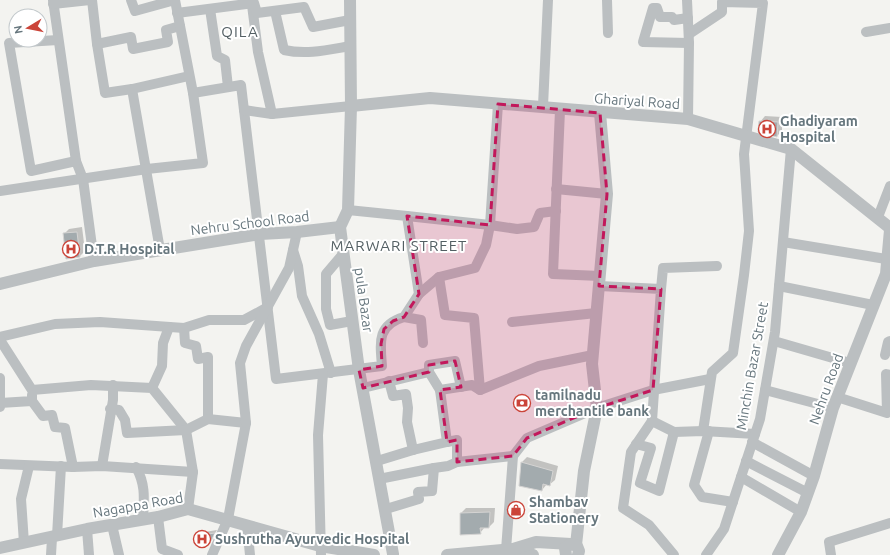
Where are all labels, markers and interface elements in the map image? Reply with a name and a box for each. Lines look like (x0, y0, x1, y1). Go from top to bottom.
north arrow (8, 8, 48, 48)
district label: QILA (221, 23, 259, 40)
text: N (12, 25, 25, 35)
street label: Ghariyal Road (593, 90, 681, 112)
place label: Ghadiyaram Hospital (780, 113, 858, 145)
hospital icon: Ghadiyaram Hospital (757, 119, 777, 139)
street label: Nehru School Road (190, 208, 310, 238)
district label: MARWARI STREET (331, 237, 467, 254)
hospital icon: D.T.R Hospital (61, 239, 81, 259)
place label: D.T.R Hospital (84, 241, 174, 257)
street label: pula Bazar (352, 267, 377, 334)
street label: Minchin Bazar Street (733, 300, 771, 431)
street label: Nehru Road (806, 351, 846, 427)
place label: tamilnadu merchantile bank (535, 387, 649, 419)
bank icon: tamilnadu merchantile bank (512, 393, 532, 413)
street label: Nagappa Road (92, 489, 184, 521)
place label: Shambav Stationery (529, 494, 599, 526)
shop icon: Shambav Stationery (506, 500, 526, 520)
hospital icon: Sushrutha Ayurvedic Hospital (192, 529, 212, 549)
place label: Sushrutha Ayurvedic Hospital (215, 531, 409, 547)

